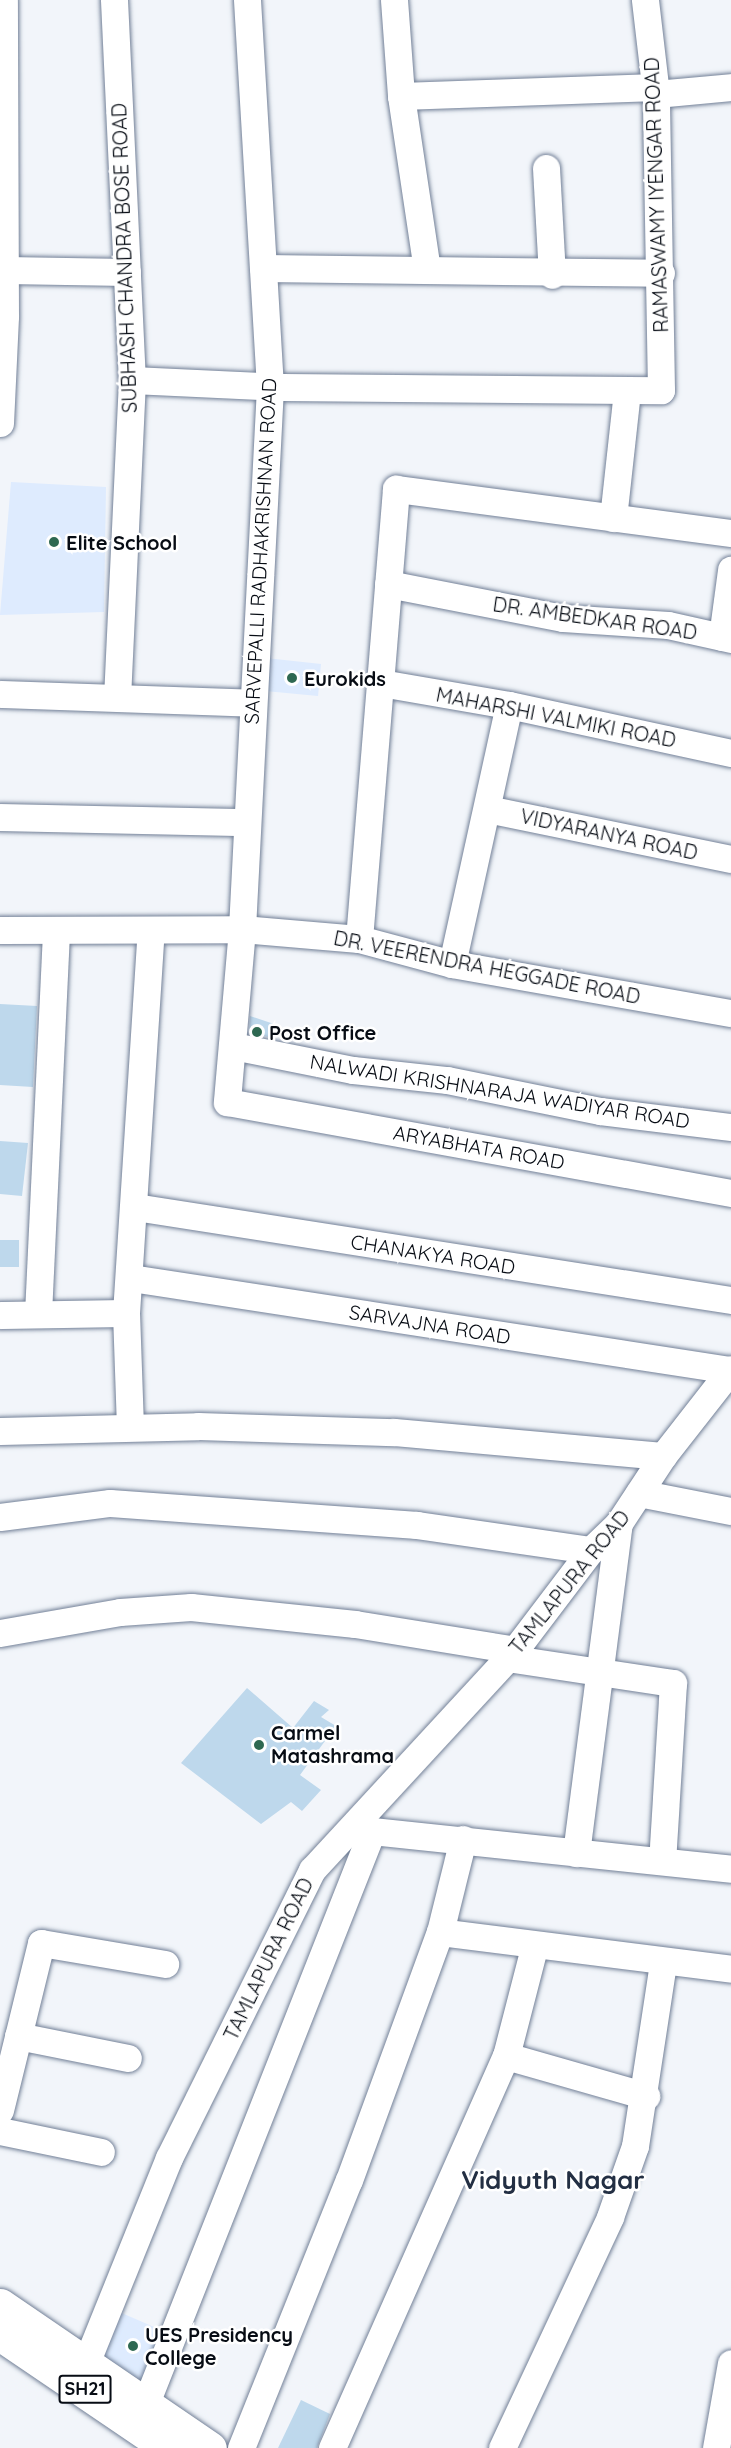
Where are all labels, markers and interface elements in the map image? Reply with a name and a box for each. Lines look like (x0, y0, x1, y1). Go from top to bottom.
street label: RAMASWAMY IYENGAR ROAD (639, 57, 673, 333)
street label: SUBHASH CHANDRA BOSE ROAD (107, 103, 141, 413)
street label: SARVEPALLI RADHAKRISHNAN ROAD (239, 377, 281, 725)
place label: Elite School (66, 530, 177, 554)
marker: Elite School (47, 535, 61, 549)
street label: DR. AMBEDKAR ROAD (491, 592, 699, 644)
place label: Eurokids (304, 666, 386, 690)
marker: Eurokids (285, 671, 299, 685)
street label: MAHARSHI VALMIKI ROAD (434, 682, 678, 752)
street label: VIDYARANYA ROAD (518, 803, 700, 865)
street label: DR. VEERENDRA HEGGADE ROAD (332, 925, 642, 1009)
place label: Post Office (269, 1020, 376, 1044)
marker: Post Office (250, 1025, 264, 1039)
street label: NALWADI KRISHNARAJA WADIYAR ROAD (308, 1049, 692, 1133)
street label: ARYABHATA ROAD (391, 1120, 567, 1174)
street label: CHANAKYA ROAD (349, 1229, 517, 1279)
street label: SARVAJNA ROAD (348, 1299, 512, 1349)
street label: TAMLAPURA ROAD (504, 1505, 634, 1659)
place label: Carmel Matashrama (271, 1721, 394, 1768)
marker: Carmel Matashrama (252, 1738, 266, 1752)
street label: TAMLAPURA ROAD (218, 1874, 318, 2044)
district label: Vidyuth Nagar (461, 2164, 645, 2196)
place label: UES Presidency College (145, 2322, 293, 2369)
marker: UES Presidency College (126, 2339, 140, 2353)
road number: SH21 (58, 2374, 112, 2404)

